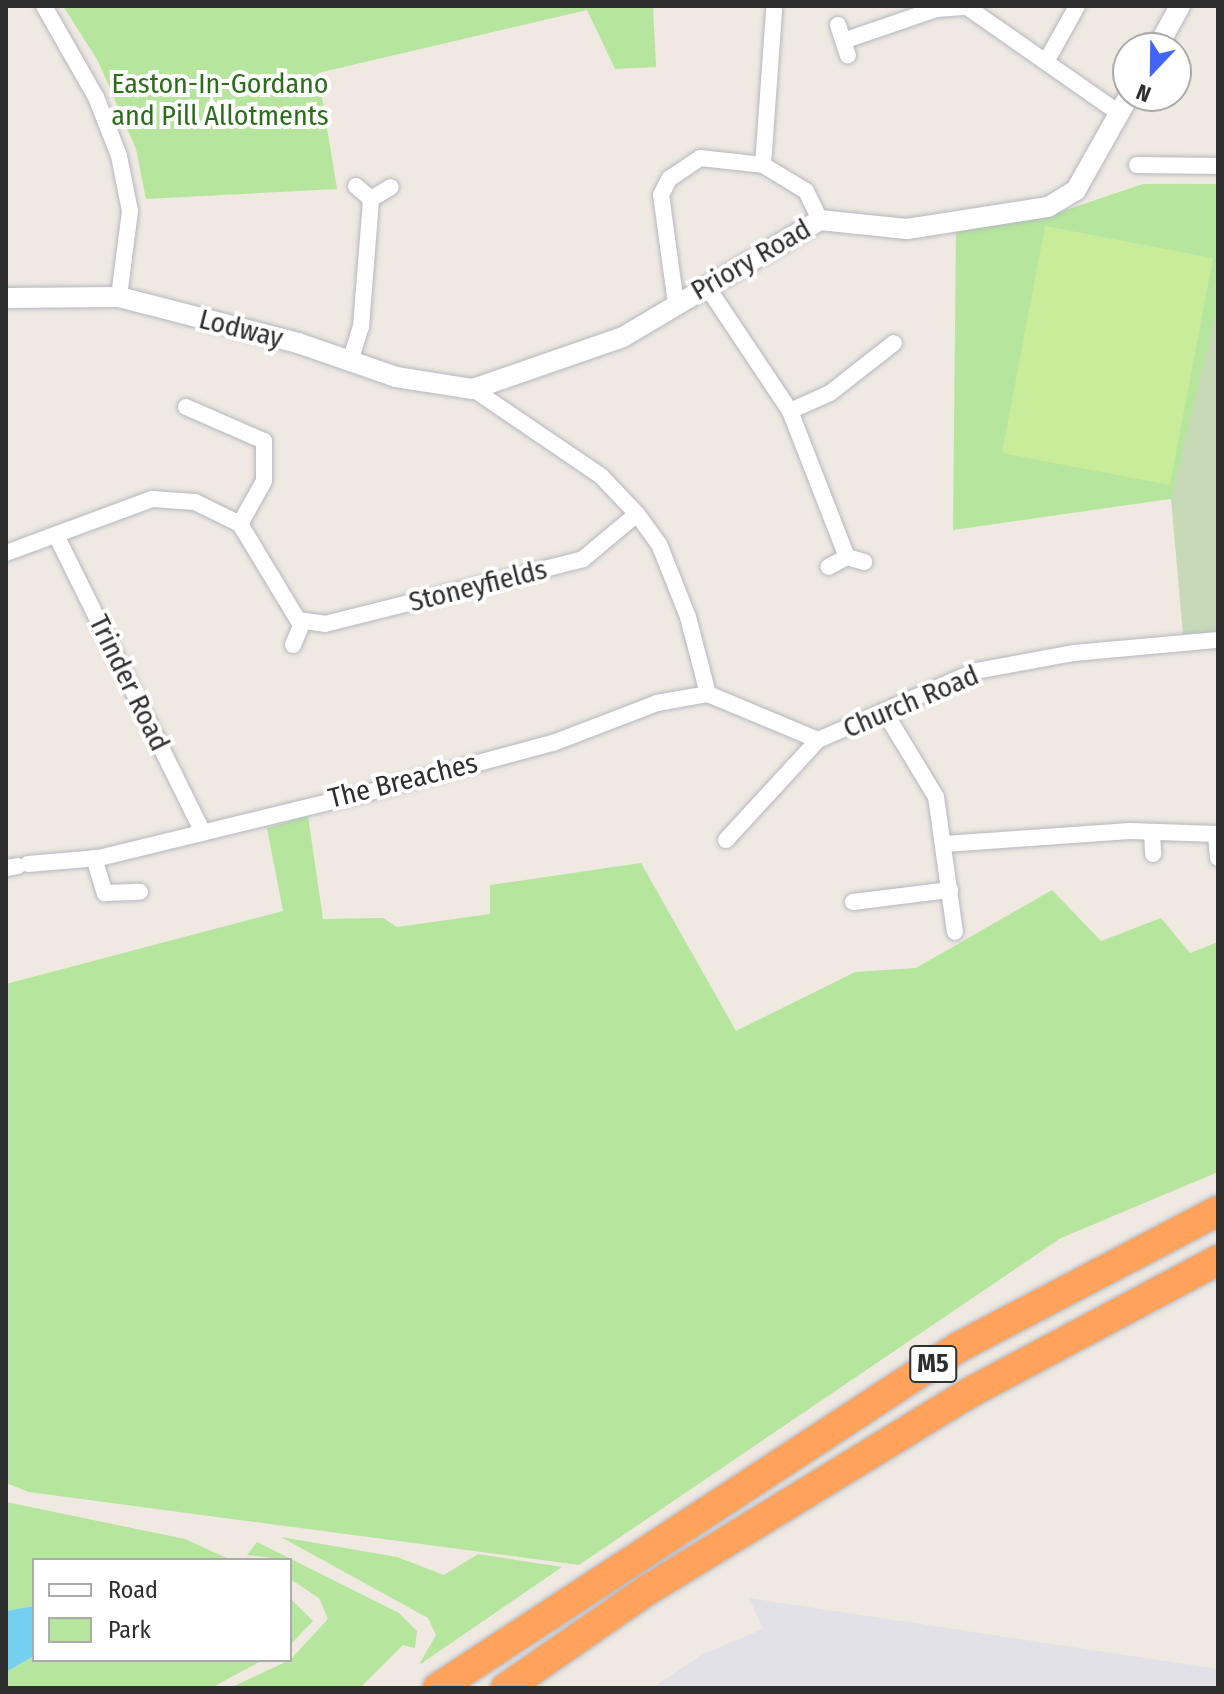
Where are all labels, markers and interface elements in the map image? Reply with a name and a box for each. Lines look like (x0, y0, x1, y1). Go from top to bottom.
north arrow (1112, 32, 1192, 112)
park label: Easton-In-Gordano and Pill Allotments (111, 67, 329, 133)
text: N (1132, 78, 1155, 108)
street label: Priory Road (685, 212, 817, 308)
street label: Lodway (196, 302, 286, 356)
street label: Stoneyfields (406, 553, 550, 619)
street label: Trinder Road (82, 610, 176, 756)
street label: Church Road (838, 658, 984, 746)
street label: The Breaches (325, 746, 481, 816)
road number: M5 (909, 1342, 957, 1386)
legend (32, 1558, 292, 1662)
text: Road (108, 1576, 158, 1604)
text: Park (108, 1616, 151, 1644)

